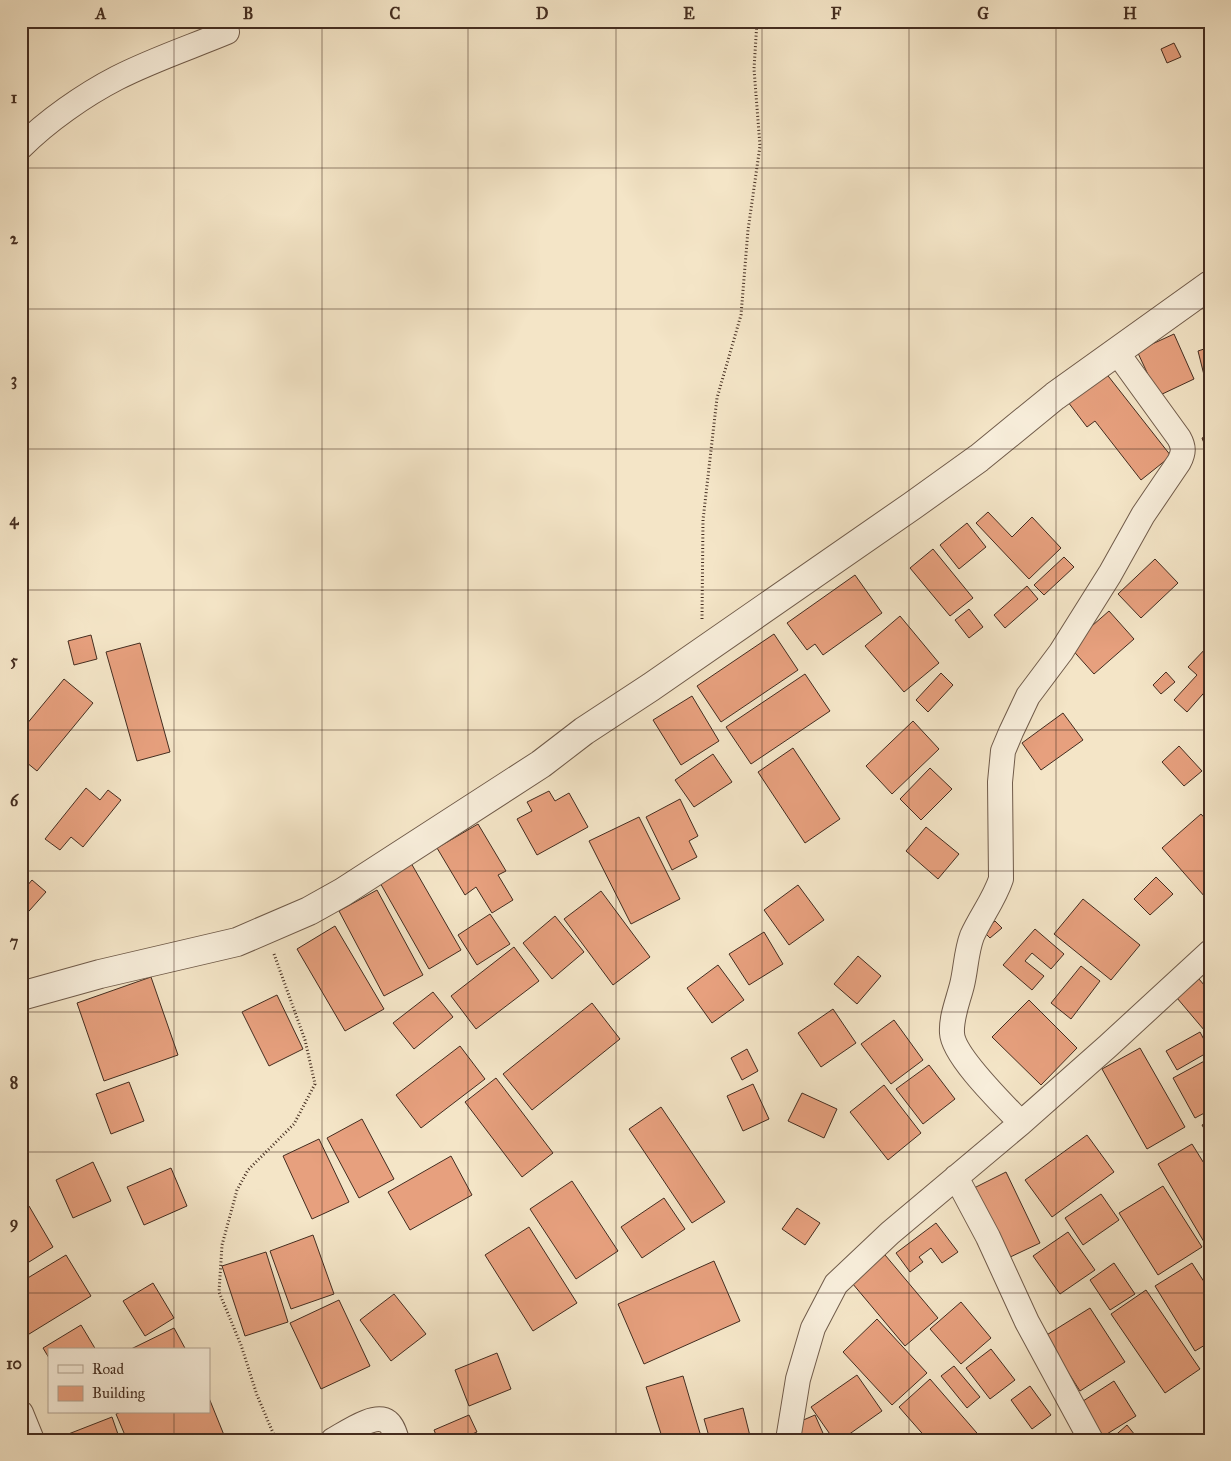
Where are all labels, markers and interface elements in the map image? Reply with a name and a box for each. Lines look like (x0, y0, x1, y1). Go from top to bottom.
text: A (95, 4, 107, 23)
text: B (243, 4, 253, 23)
text: C (390, 4, 401, 23)
text: D (536, 4, 549, 23)
text: E (683, 4, 695, 23)
text: F (831, 4, 842, 23)
text: G (977, 4, 989, 23)
text: H (1123, 4, 1137, 23)
text: 1 (11, 88, 18, 107)
text: 2 (10, 229, 19, 248)
text: 3 (11, 370, 17, 390)
text: 4 (10, 510, 20, 530)
text: 5 (10, 651, 18, 670)
text: 6 (10, 791, 19, 810)
text: 7 (10, 932, 19, 951)
text: 8 (10, 1073, 18, 1092)
text: 9 (10, 1213, 18, 1233)
legend (48, 1348, 210, 1414)
text: 10 (6, 1354, 22, 1373)
text: Road (92, 1360, 124, 1378)
text: Building (92, 1384, 146, 1402)

